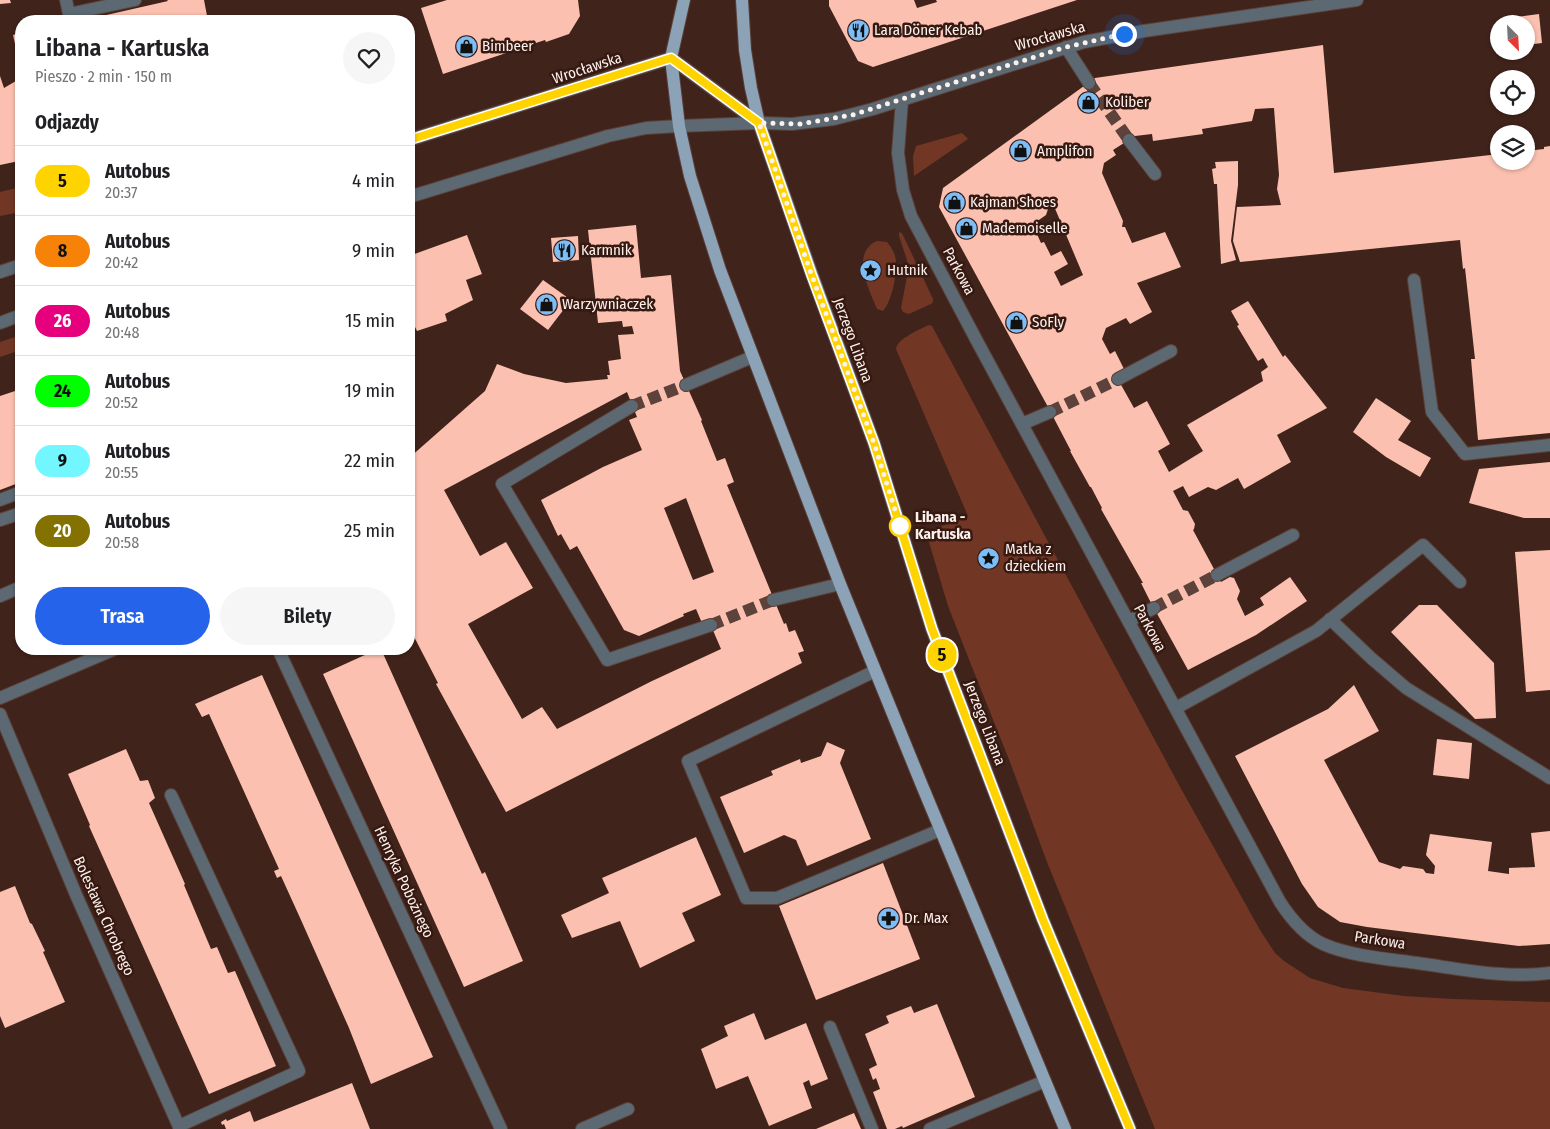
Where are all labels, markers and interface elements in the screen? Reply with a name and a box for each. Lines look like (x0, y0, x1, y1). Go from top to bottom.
north arrow (1490, 15, 1535, 60)
map controls (1490, 15, 1535, 170)
street label: Wrocławska (1013, 17, 1087, 55)
restaurant icon: Lara Döner Kebab (846, 18, 870, 42)
place label: Lara Döner Kebab (874, 21, 983, 39)
your location (1112, 22, 1137, 47)
button: heart (343, 32, 395, 84)
text: Libana - Kartuska (35, 34, 209, 62)
shop icon: Bimbeer (454, 34, 478, 58)
place label: Bimbeer (482, 37, 534, 55)
street label: Wrocławska (550, 48, 624, 88)
text: Pieszo · 2 min · 150 m (35, 67, 172, 86)
button: locate (1490, 70, 1535, 115)
shop icon: Koliber (1077, 90, 1101, 114)
place label: Koliber (1105, 93, 1150, 111)
text: Odjazdy (35, 111, 99, 134)
button: layers (1490, 125, 1535, 170)
shop icon: Amplifon (1009, 139, 1033, 163)
place label: Amplifon (1037, 142, 1092, 160)
text: Autobus (105, 160, 170, 183)
text: 4 min (352, 169, 395, 192)
text: 5 (58, 170, 67, 192)
text: 20:37 (105, 183, 138, 202)
shop icon: Kajman Shoes (942, 190, 966, 214)
place label: Kajman Shoes (970, 193, 1056, 211)
shop icon: Mademoiselle (954, 216, 978, 240)
place label: Mademoiselle (982, 219, 1068, 237)
text: Autobus (105, 230, 170, 253)
restaurant icon: Karmnik (553, 238, 577, 262)
text: 9 min (352, 239, 395, 262)
text: 8 (58, 240, 67, 262)
place label: Karmnik (581, 241, 632, 259)
street label: Parkowa (939, 244, 979, 298)
text: 20:42 (105, 253, 138, 272)
place icon: Hutnik (859, 258, 883, 282)
place label: Hutnik (887, 261, 928, 279)
shop icon: Warzywniaczek (534, 292, 558, 316)
place label: Warzywniaczek (562, 295, 653, 313)
street label: Jerzego Libana (829, 295, 877, 385)
text: Autobus (105, 300, 170, 323)
text: 15 min (345, 309, 395, 332)
text: 26 (54, 310, 71, 332)
shop icon: SoFly (1004, 310, 1028, 334)
place label: SoFly (1032, 313, 1065, 331)
text: 20:48 (105, 323, 139, 342)
text: Autobus (105, 370, 170, 393)
text: 19 min (344, 379, 395, 402)
text: 24 (54, 380, 71, 402)
text: 20:52 (105, 393, 138, 412)
text: Autobus (105, 440, 170, 463)
text: 22 min (344, 449, 395, 472)
text: 9 (58, 450, 67, 472)
text: 20:55 (105, 463, 138, 482)
place label: Libana - Kartuska (915, 508, 972, 543)
text: Autobus (105, 510, 170, 533)
marker: Libana - Kartuska (889, 515, 911, 537)
text: 25 min (344, 519, 395, 542)
text: 20 (53, 520, 72, 542)
text: 20:58 (105, 533, 139, 552)
place label: Matka z dzieckiem (1005, 540, 1066, 575)
place icon: Matka z dzieckiem (977, 546, 1001, 570)
button: Trasa (35, 587, 210, 645)
button: Bilety (220, 587, 395, 645)
street label: Parkowa (1130, 601, 1170, 655)
line badge: 5 (926, 639, 958, 671)
text: 5 (938, 644, 946, 666)
street label: Jerzego Libana (961, 678, 1009, 768)
street label: Henryka Pobożnego (370, 823, 438, 941)
street label: Bolesława Chrobrego (70, 854, 138, 979)
pharmacy icon: Dr. Max (876, 906, 900, 930)
place label: Dr. Max (904, 909, 948, 927)
street label: Parkowa (1353, 927, 1407, 953)

